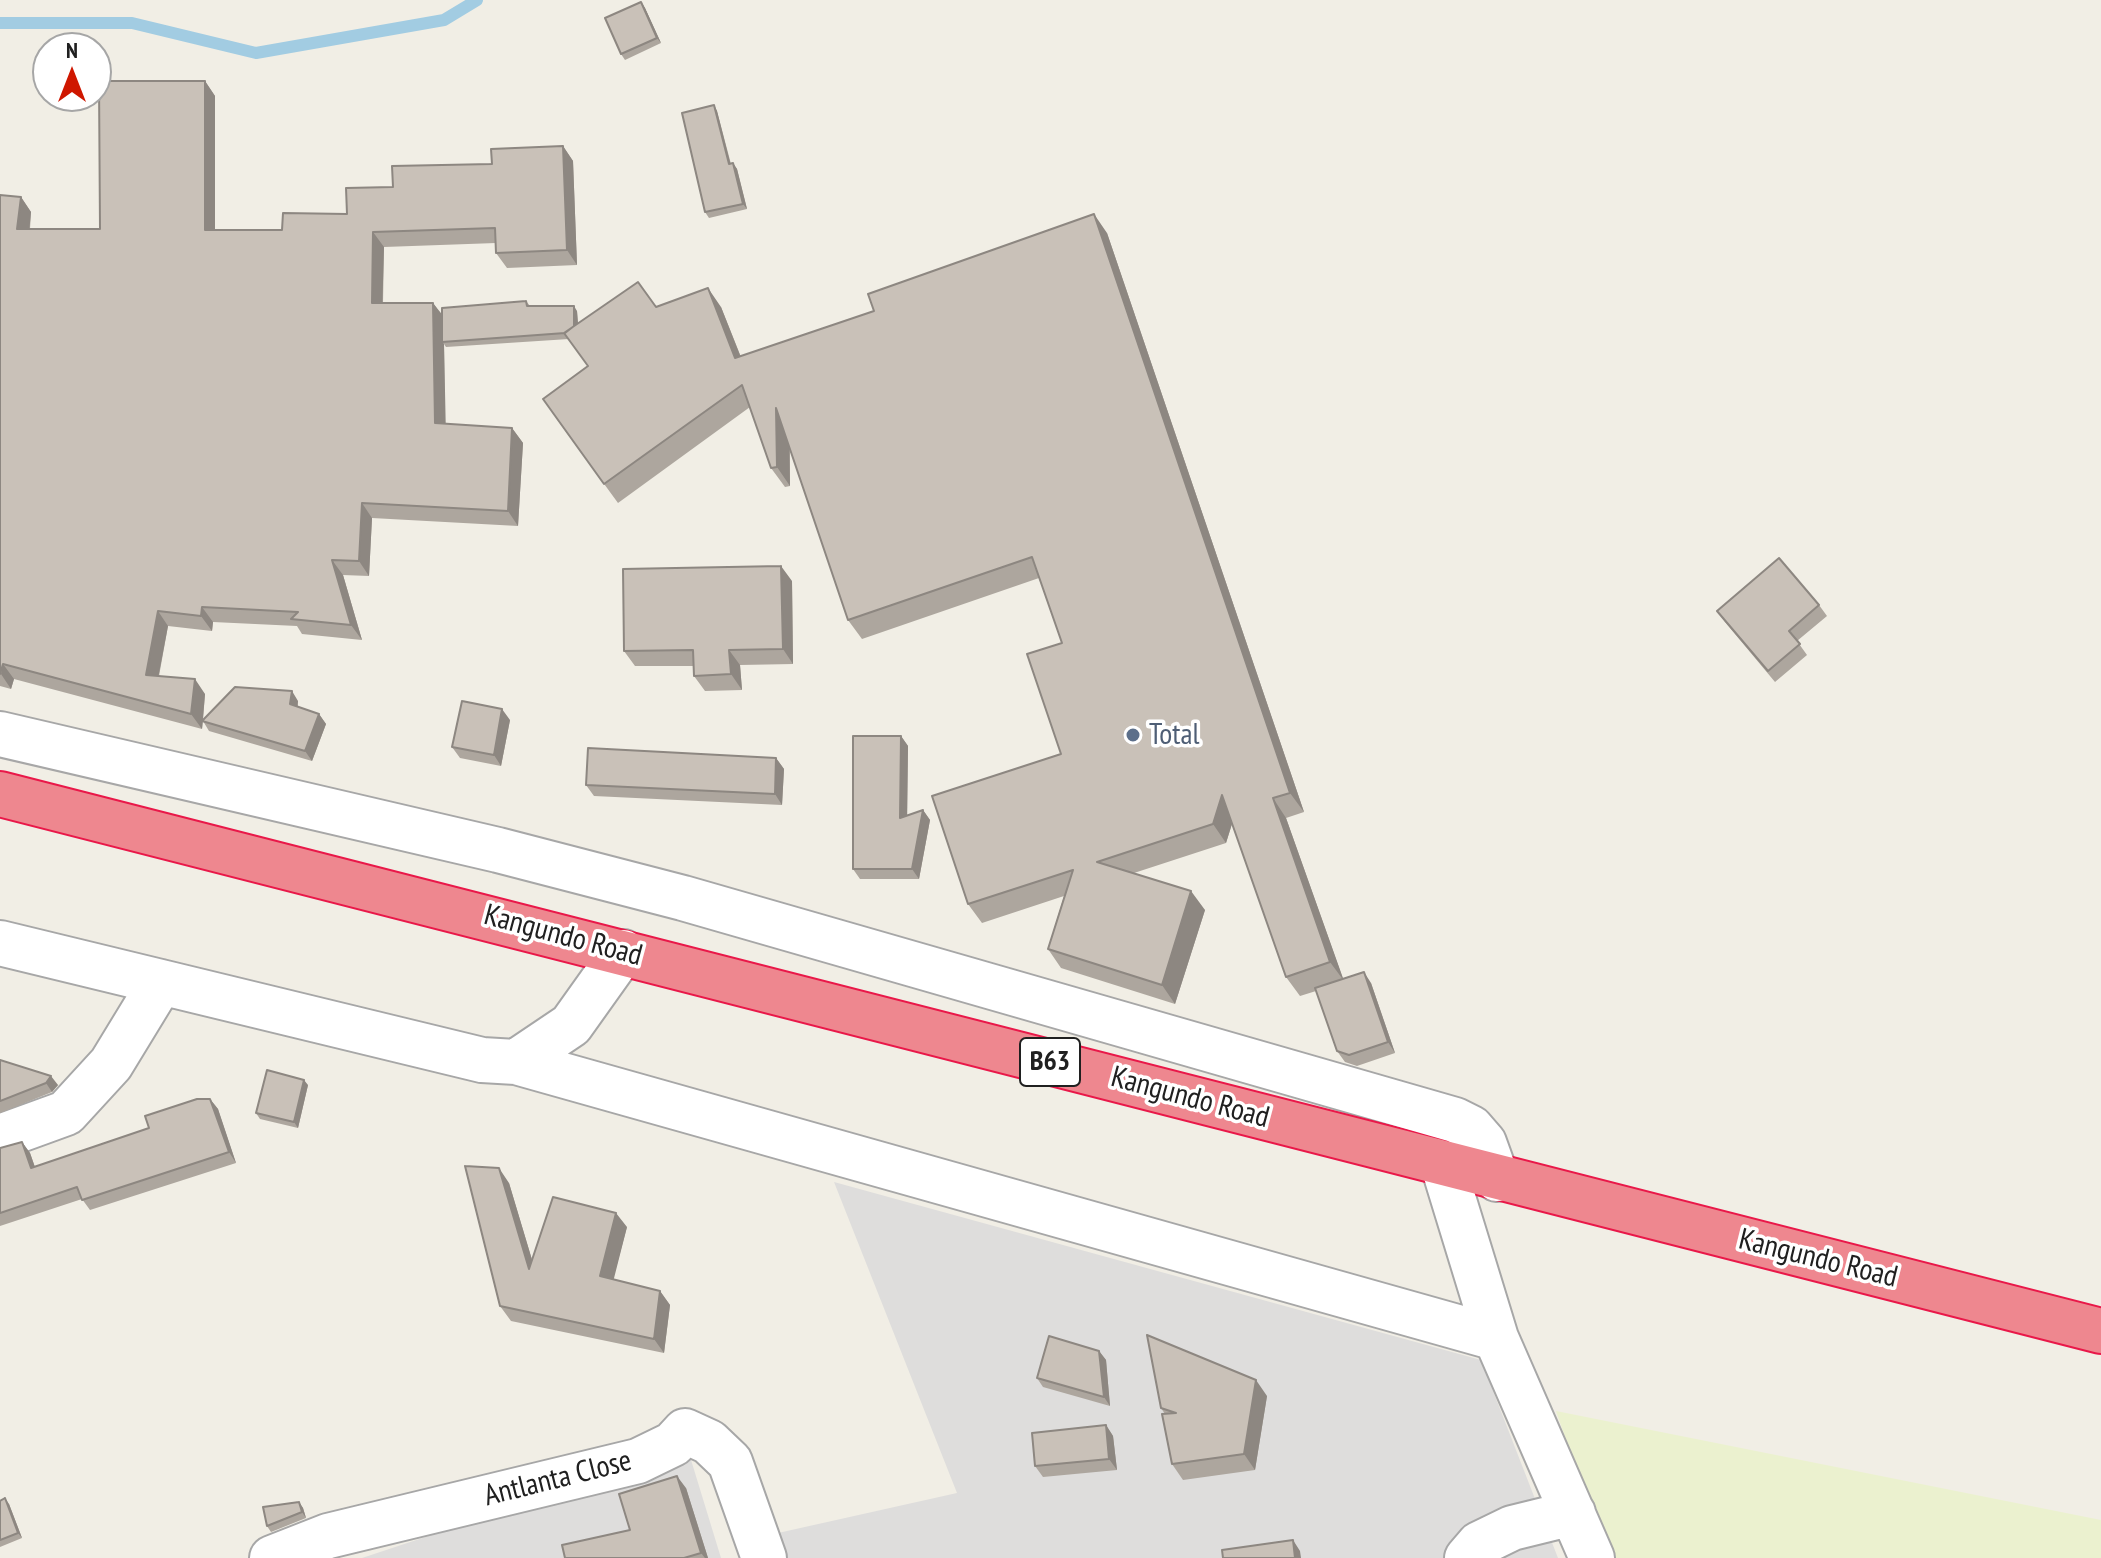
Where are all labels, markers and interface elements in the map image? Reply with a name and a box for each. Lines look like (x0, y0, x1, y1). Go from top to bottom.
north arrow (32, 32, 112, 112)
text: N (66, 36, 78, 64)
place label: Total (1149, 717, 1200, 753)
marker: Total (1124, 726, 1142, 744)
street label: Kangundo Road (480, 898, 646, 974)
road number: B63 (1020, 1038, 1080, 1086)
street label: Kangundo Road (1107, 1060, 1273, 1136)
street label: Kangundo Road (1735, 1222, 1901, 1296)
street label: Antlanta Close (481, 1443, 635, 1515)

